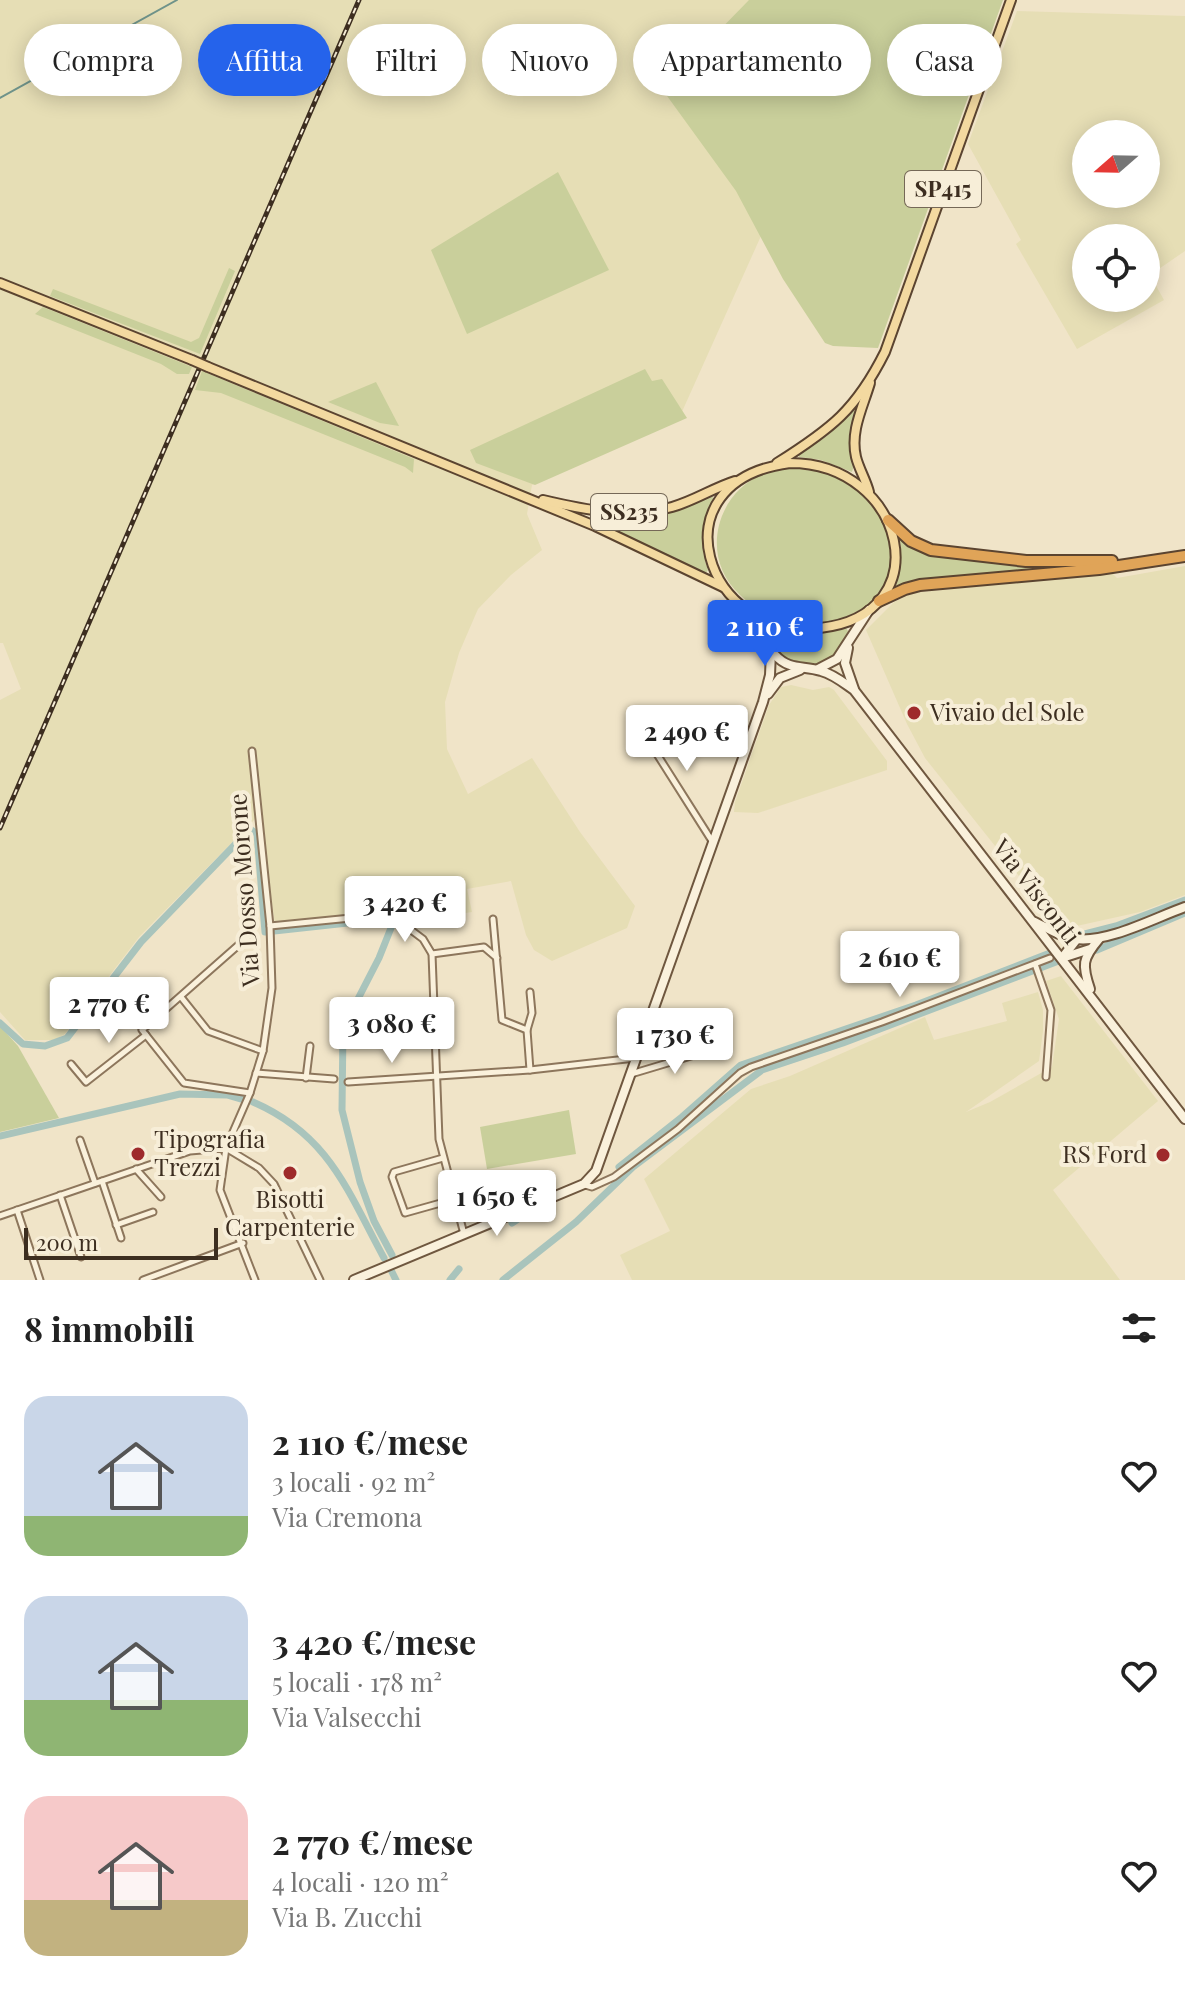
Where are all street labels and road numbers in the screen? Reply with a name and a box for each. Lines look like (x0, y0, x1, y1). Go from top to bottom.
road number: SP415 (905, 171, 981, 207)
road number: SS235 (591, 494, 667, 530)
street label: Via Dosso Morone (220, 792, 266, 989)
street label: Via Visconti (986, 831, 1089, 950)

